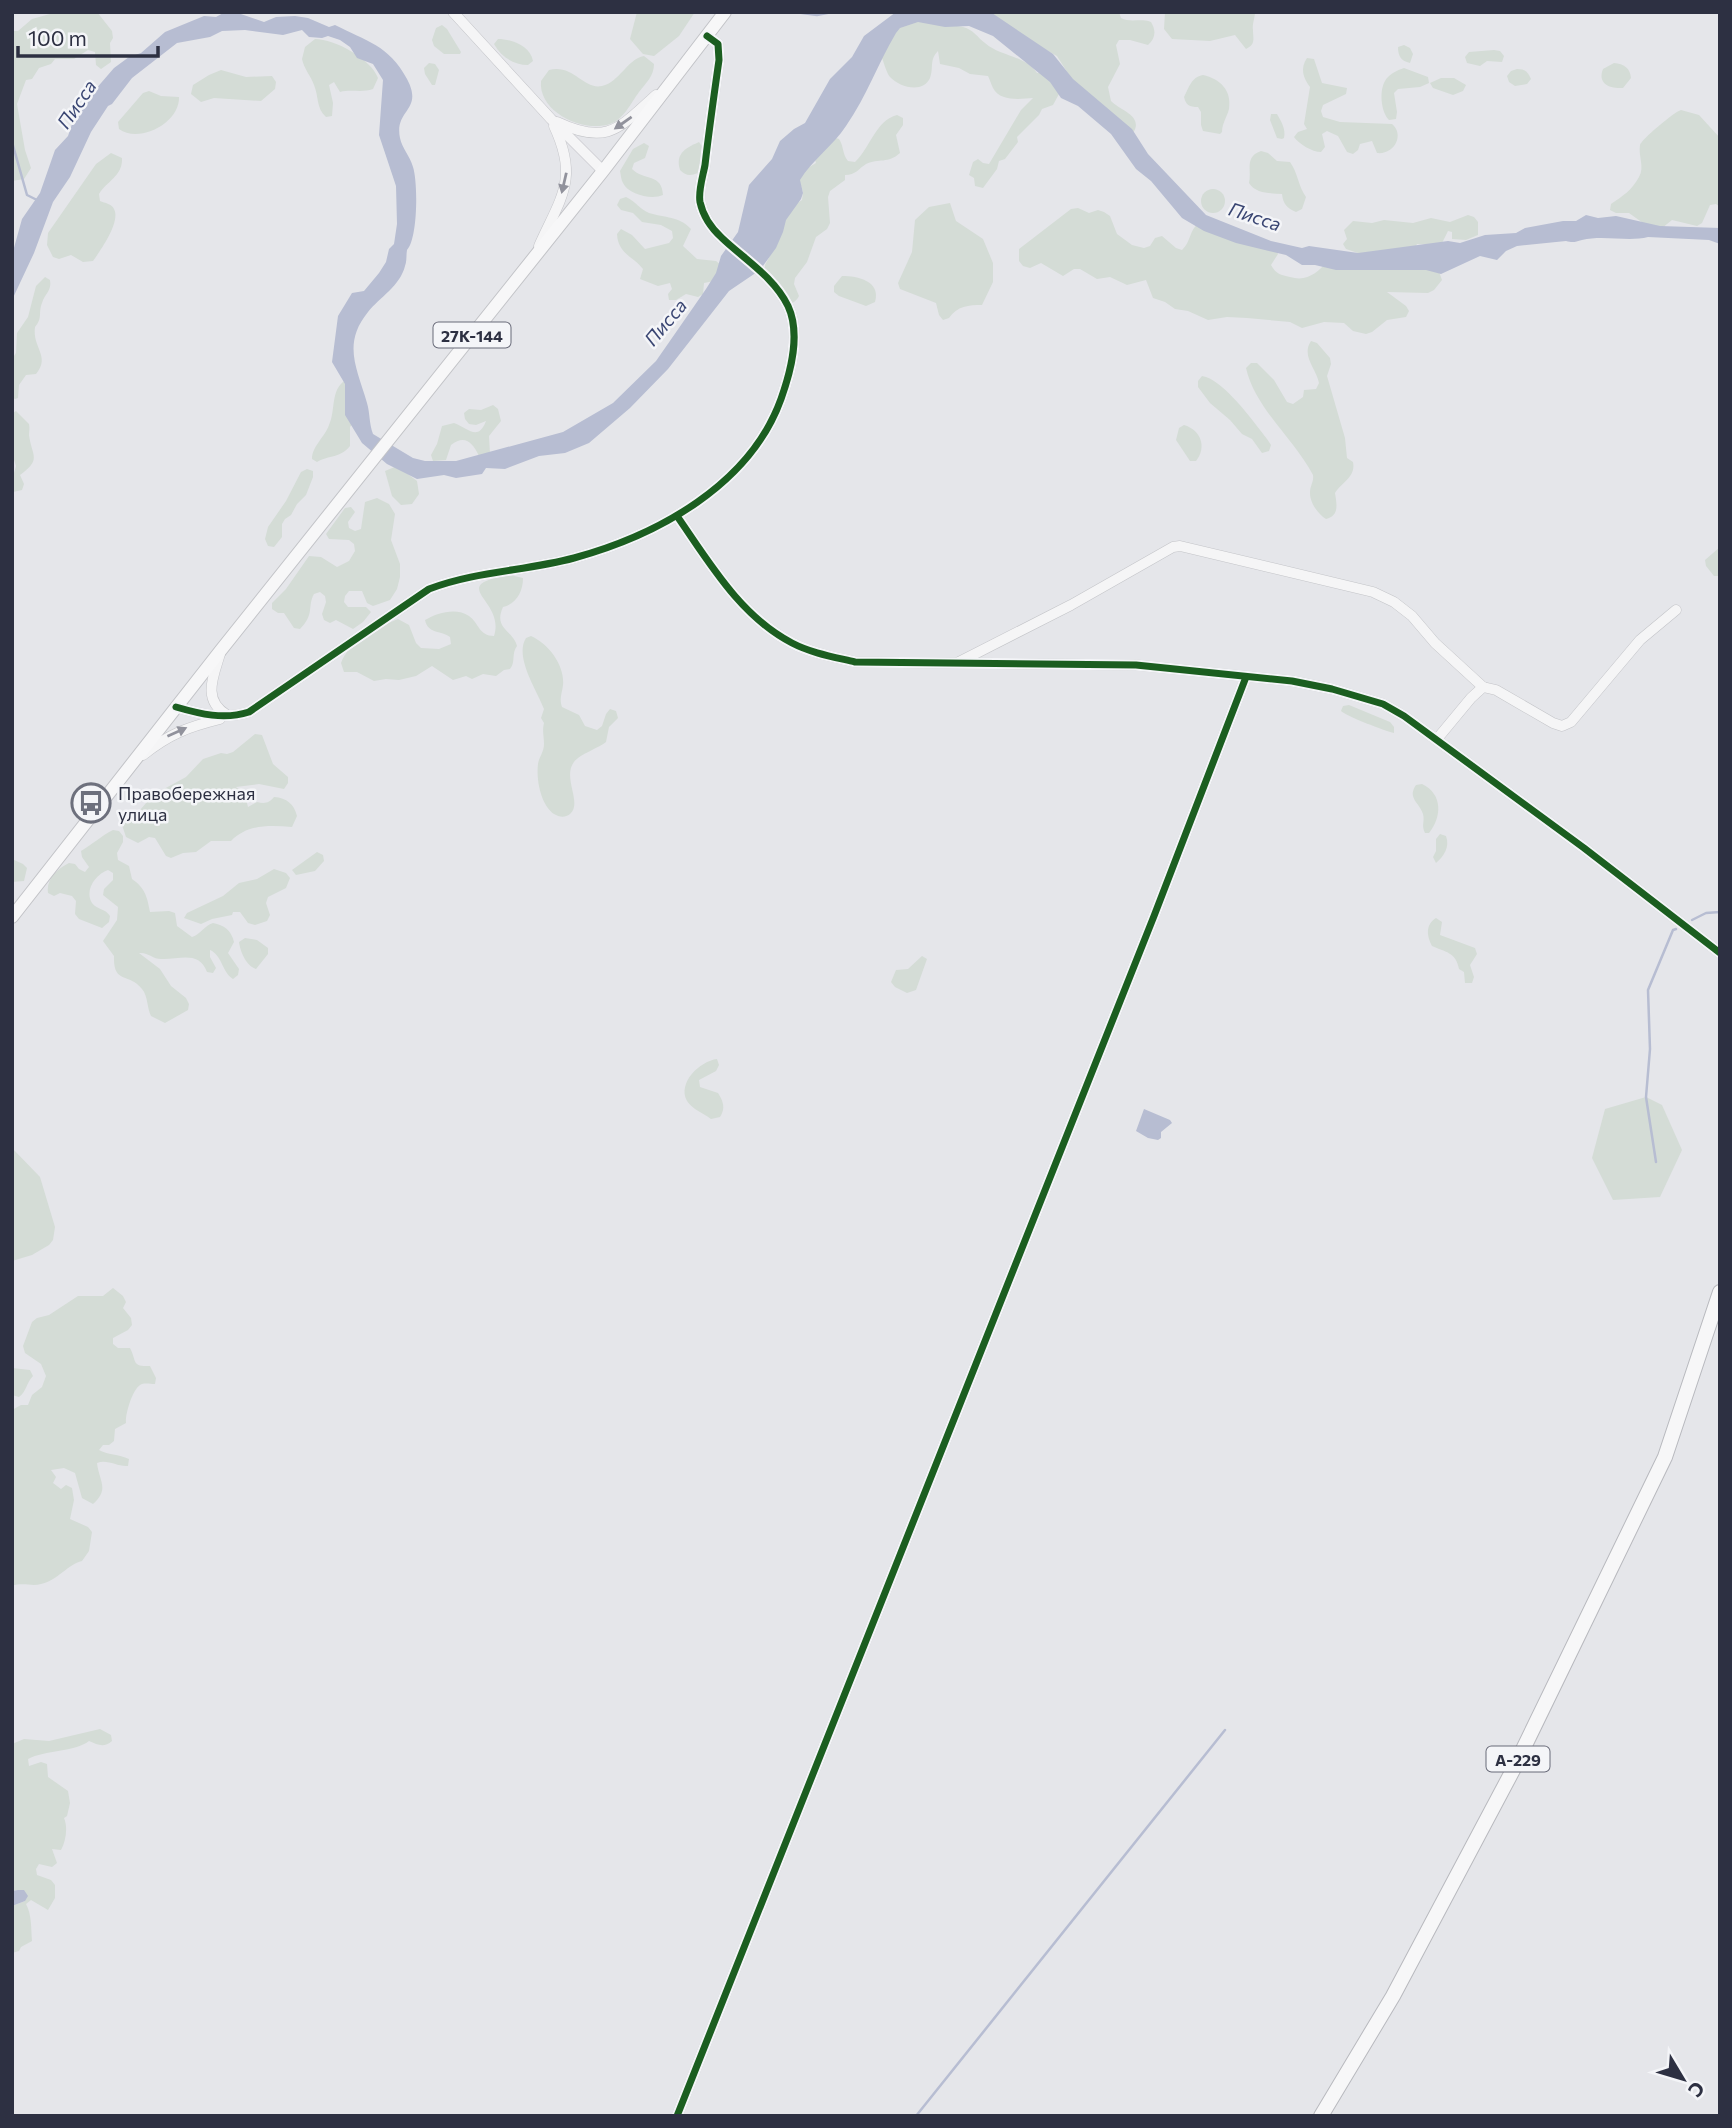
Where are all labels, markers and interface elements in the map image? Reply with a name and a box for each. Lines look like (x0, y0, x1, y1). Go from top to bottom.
scale bar (18, 14, 158, 58)
text: 100 m (28, 25, 87, 50)
water label: Писса (51, 75, 101, 133)
one-way arrow (613, 116, 632, 130)
one-way arrow (559, 172, 570, 194)
water label: Писса (1226, 197, 1284, 235)
water label: Писса (639, 294, 691, 350)
road number: 27К-144 (434, 322, 510, 348)
one-way arrow (167, 726, 187, 738)
bus stop icon: Правобережная улица (70, 782, 112, 824)
place label: Правобережная улица (118, 782, 255, 825)
road number: А-229 (1486, 1746, 1550, 1772)
north arrow (1648, 2044, 1718, 2114)
text: С (1684, 2078, 1710, 2102)

